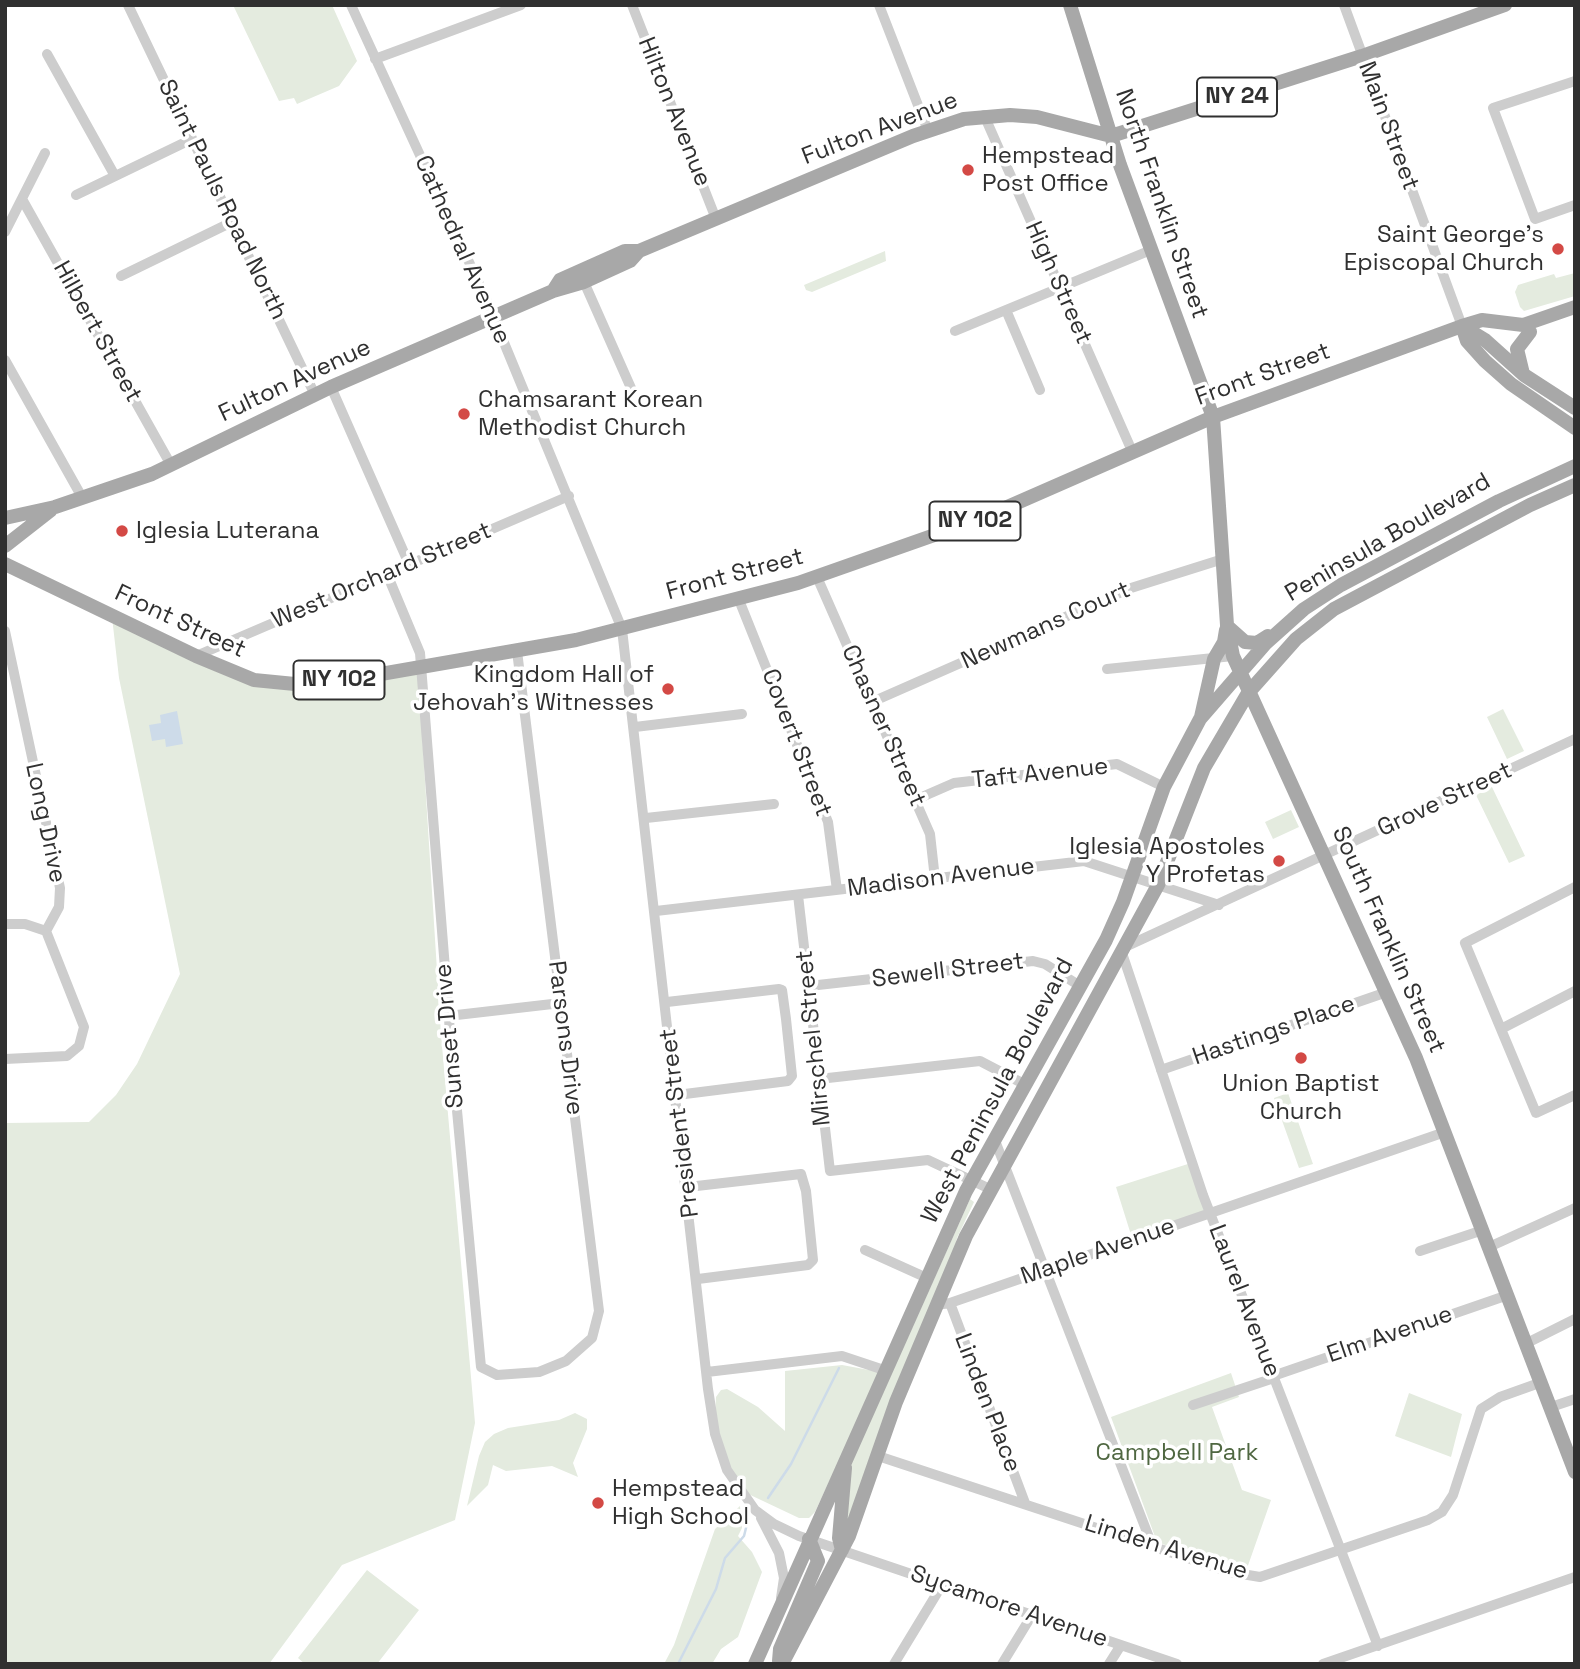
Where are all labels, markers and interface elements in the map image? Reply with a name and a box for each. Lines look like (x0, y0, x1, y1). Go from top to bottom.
street label: Hilton Avenue (631, 33, 717, 191)
street label: Main Street (1351, 58, 1425, 194)
street label: Saint Pauls Road North (151, 75, 293, 325)
road number: NY 24 (1197, 78, 1277, 116)
street label: North Franklin Street (1108, 85, 1214, 323)
street label: Fulton Avenue (798, 86, 962, 172)
place label: Hempstead Post Office (982, 142, 1114, 198)
street label: Cathedral Avenue (408, 151, 516, 349)
marker: Hempstead Post Office (960, 162, 976, 178)
street label: High Street (1018, 217, 1098, 349)
place label: Saint George's Episcopal Church (1344, 221, 1544, 277)
marker: Saint George's Episcopal Church (1550, 241, 1566, 257)
street label: Hilbert Street (46, 256, 148, 408)
street label: Fulton Avenue (214, 333, 376, 429)
street label: Front Street (1192, 337, 1334, 413)
place label: Chamsarant Korean Methodist Church (478, 386, 703, 442)
marker: Chamsarant Korean Methodist Church (456, 406, 472, 422)
street label: Peninsula Boulevard (1280, 467, 1496, 609)
road number: NY 102 (930, 502, 1020, 540)
place label: Iglesia Luterana (136, 517, 319, 545)
street label: West Orchard Street (268, 517, 496, 635)
marker: Iglesia Luterana (114, 523, 130, 539)
street label: Front Street (663, 543, 807, 607)
street label: Newmans Court (957, 576, 1135, 676)
street label: Front Street (110, 579, 250, 665)
street label: Chasner Street (834, 641, 932, 811)
road number: NY 102 (294, 660, 384, 700)
place label: Kingdom Hall of Jehovah’s Witnesses (413, 661, 654, 717)
street label: Covert Street (755, 665, 837, 821)
marker: Kingdom Hall of Jehovah’s Witnesses (660, 681, 676, 697)
street label: Taft Avenue (970, 753, 1110, 795)
street label: Grove Street (1373, 756, 1517, 844)
street label: Long Drive (18, 761, 72, 885)
street label: South Franklin Street (1325, 822, 1451, 1058)
place label: Iglesia Apostoles Y Profetas (1069, 833, 1265, 889)
street label: Madison Avenue (846, 852, 1036, 904)
marker: Iglesia Apostoles Y Profetas (1271, 853, 1287, 869)
street label: Sewell Street (870, 947, 1026, 995)
street label: Mirschel Street (790, 949, 838, 1127)
street label: West Peninsula Boulevard (916, 953, 1080, 1229)
street label: Parsons Drive (541, 959, 589, 1117)
street label: Sunset Drive (429, 962, 471, 1110)
street label: Hastings Place (1189, 990, 1359, 1072)
street label: President Street (654, 1027, 706, 1219)
marker: Union Baptist Church (1293, 1050, 1309, 1066)
place label: Union Baptist Church (1222, 1070, 1380, 1126)
street label: Maple Avenue (1017, 1212, 1179, 1292)
street label: Laurel Avenue (1202, 1221, 1286, 1381)
street label: Elm Avenue (1323, 1300, 1457, 1370)
street label: Linden Place (947, 1329, 1027, 1477)
park label: Campbell Park (1096, 1439, 1258, 1467)
place label: Hempstead High School (612, 1475, 749, 1531)
marker: Hempstead High School (590, 1495, 606, 1511)
street label: Linden Avenue (1081, 1510, 1251, 1586)
street label: Sycamore Avenue (907, 1560, 1111, 1654)

